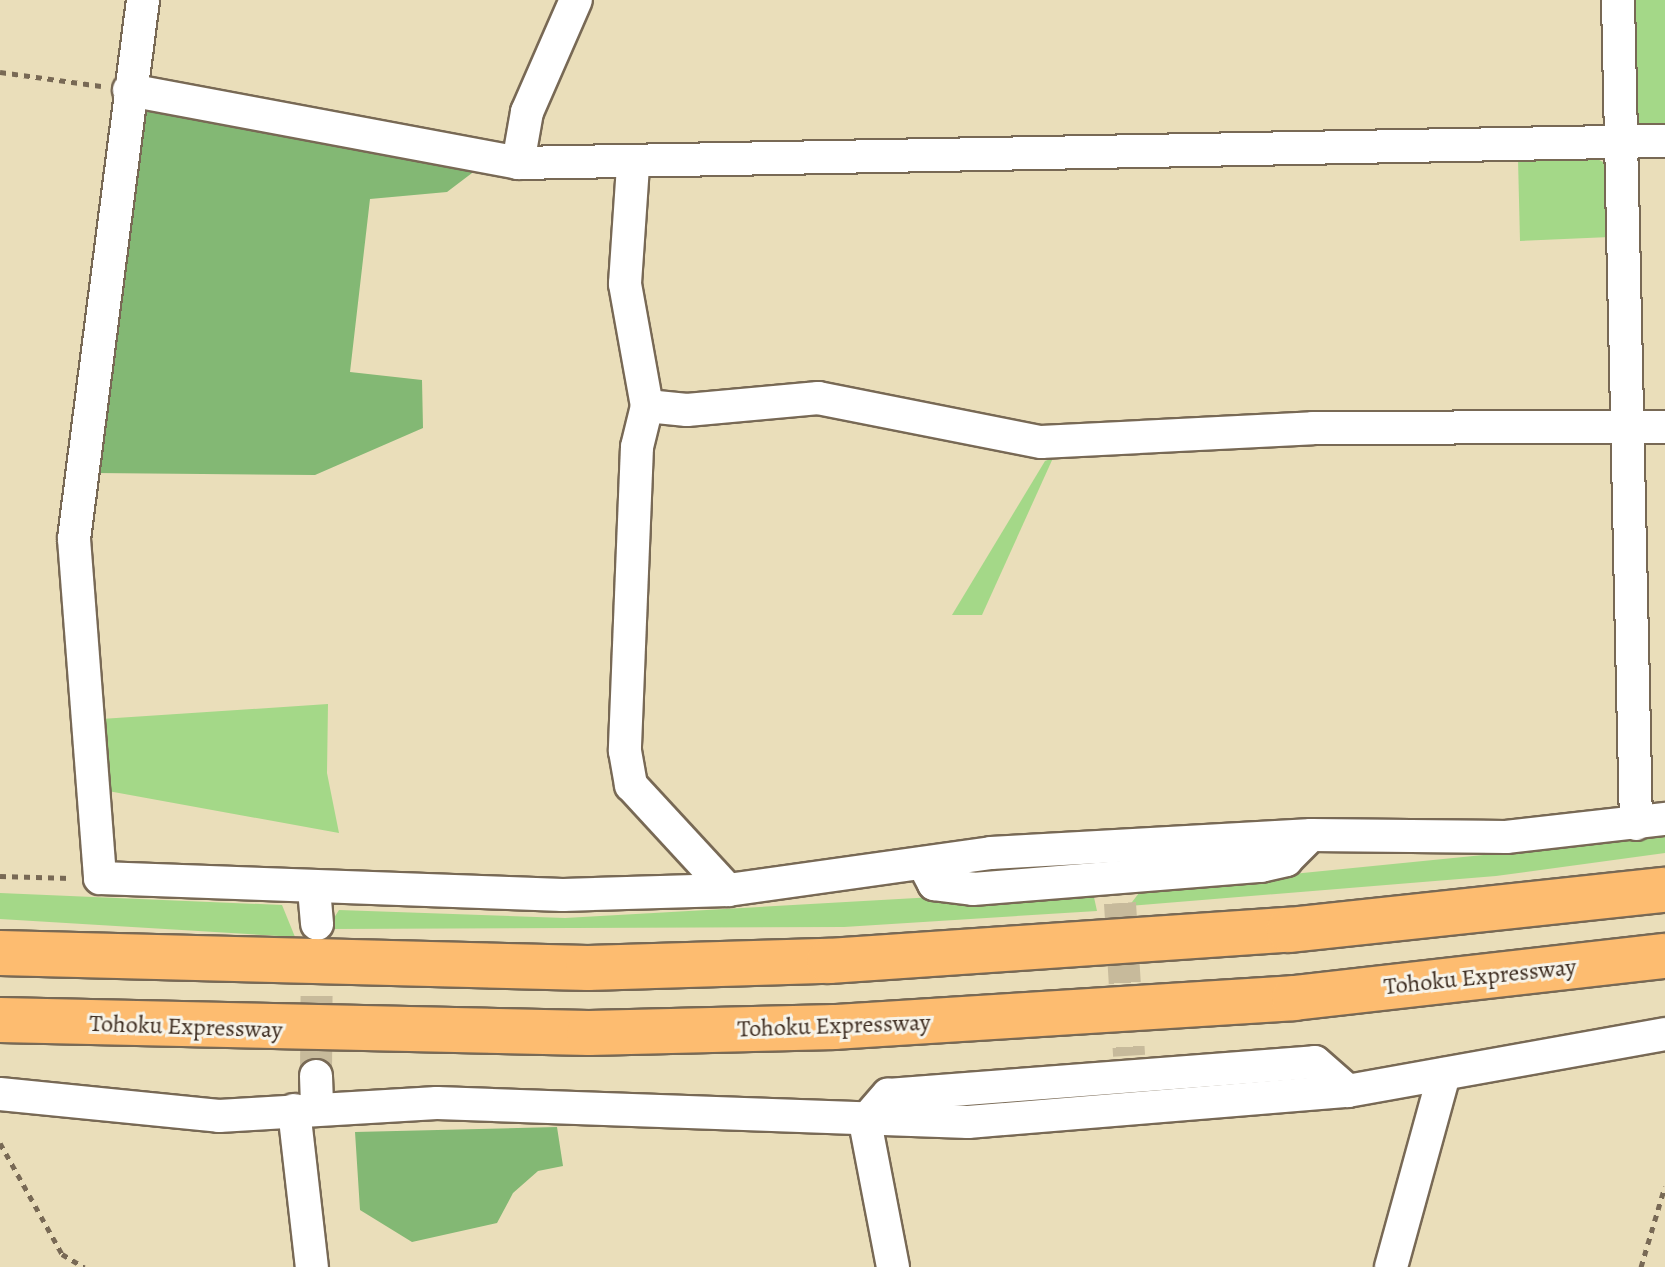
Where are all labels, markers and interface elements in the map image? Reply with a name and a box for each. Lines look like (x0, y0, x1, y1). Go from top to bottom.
street label: Tohoku Expressway (1382, 953, 1578, 1001)
street label: Tohoku Expressway (737, 1008, 931, 1044)
street label: Tohoku Expressway (89, 1009, 283, 1045)

